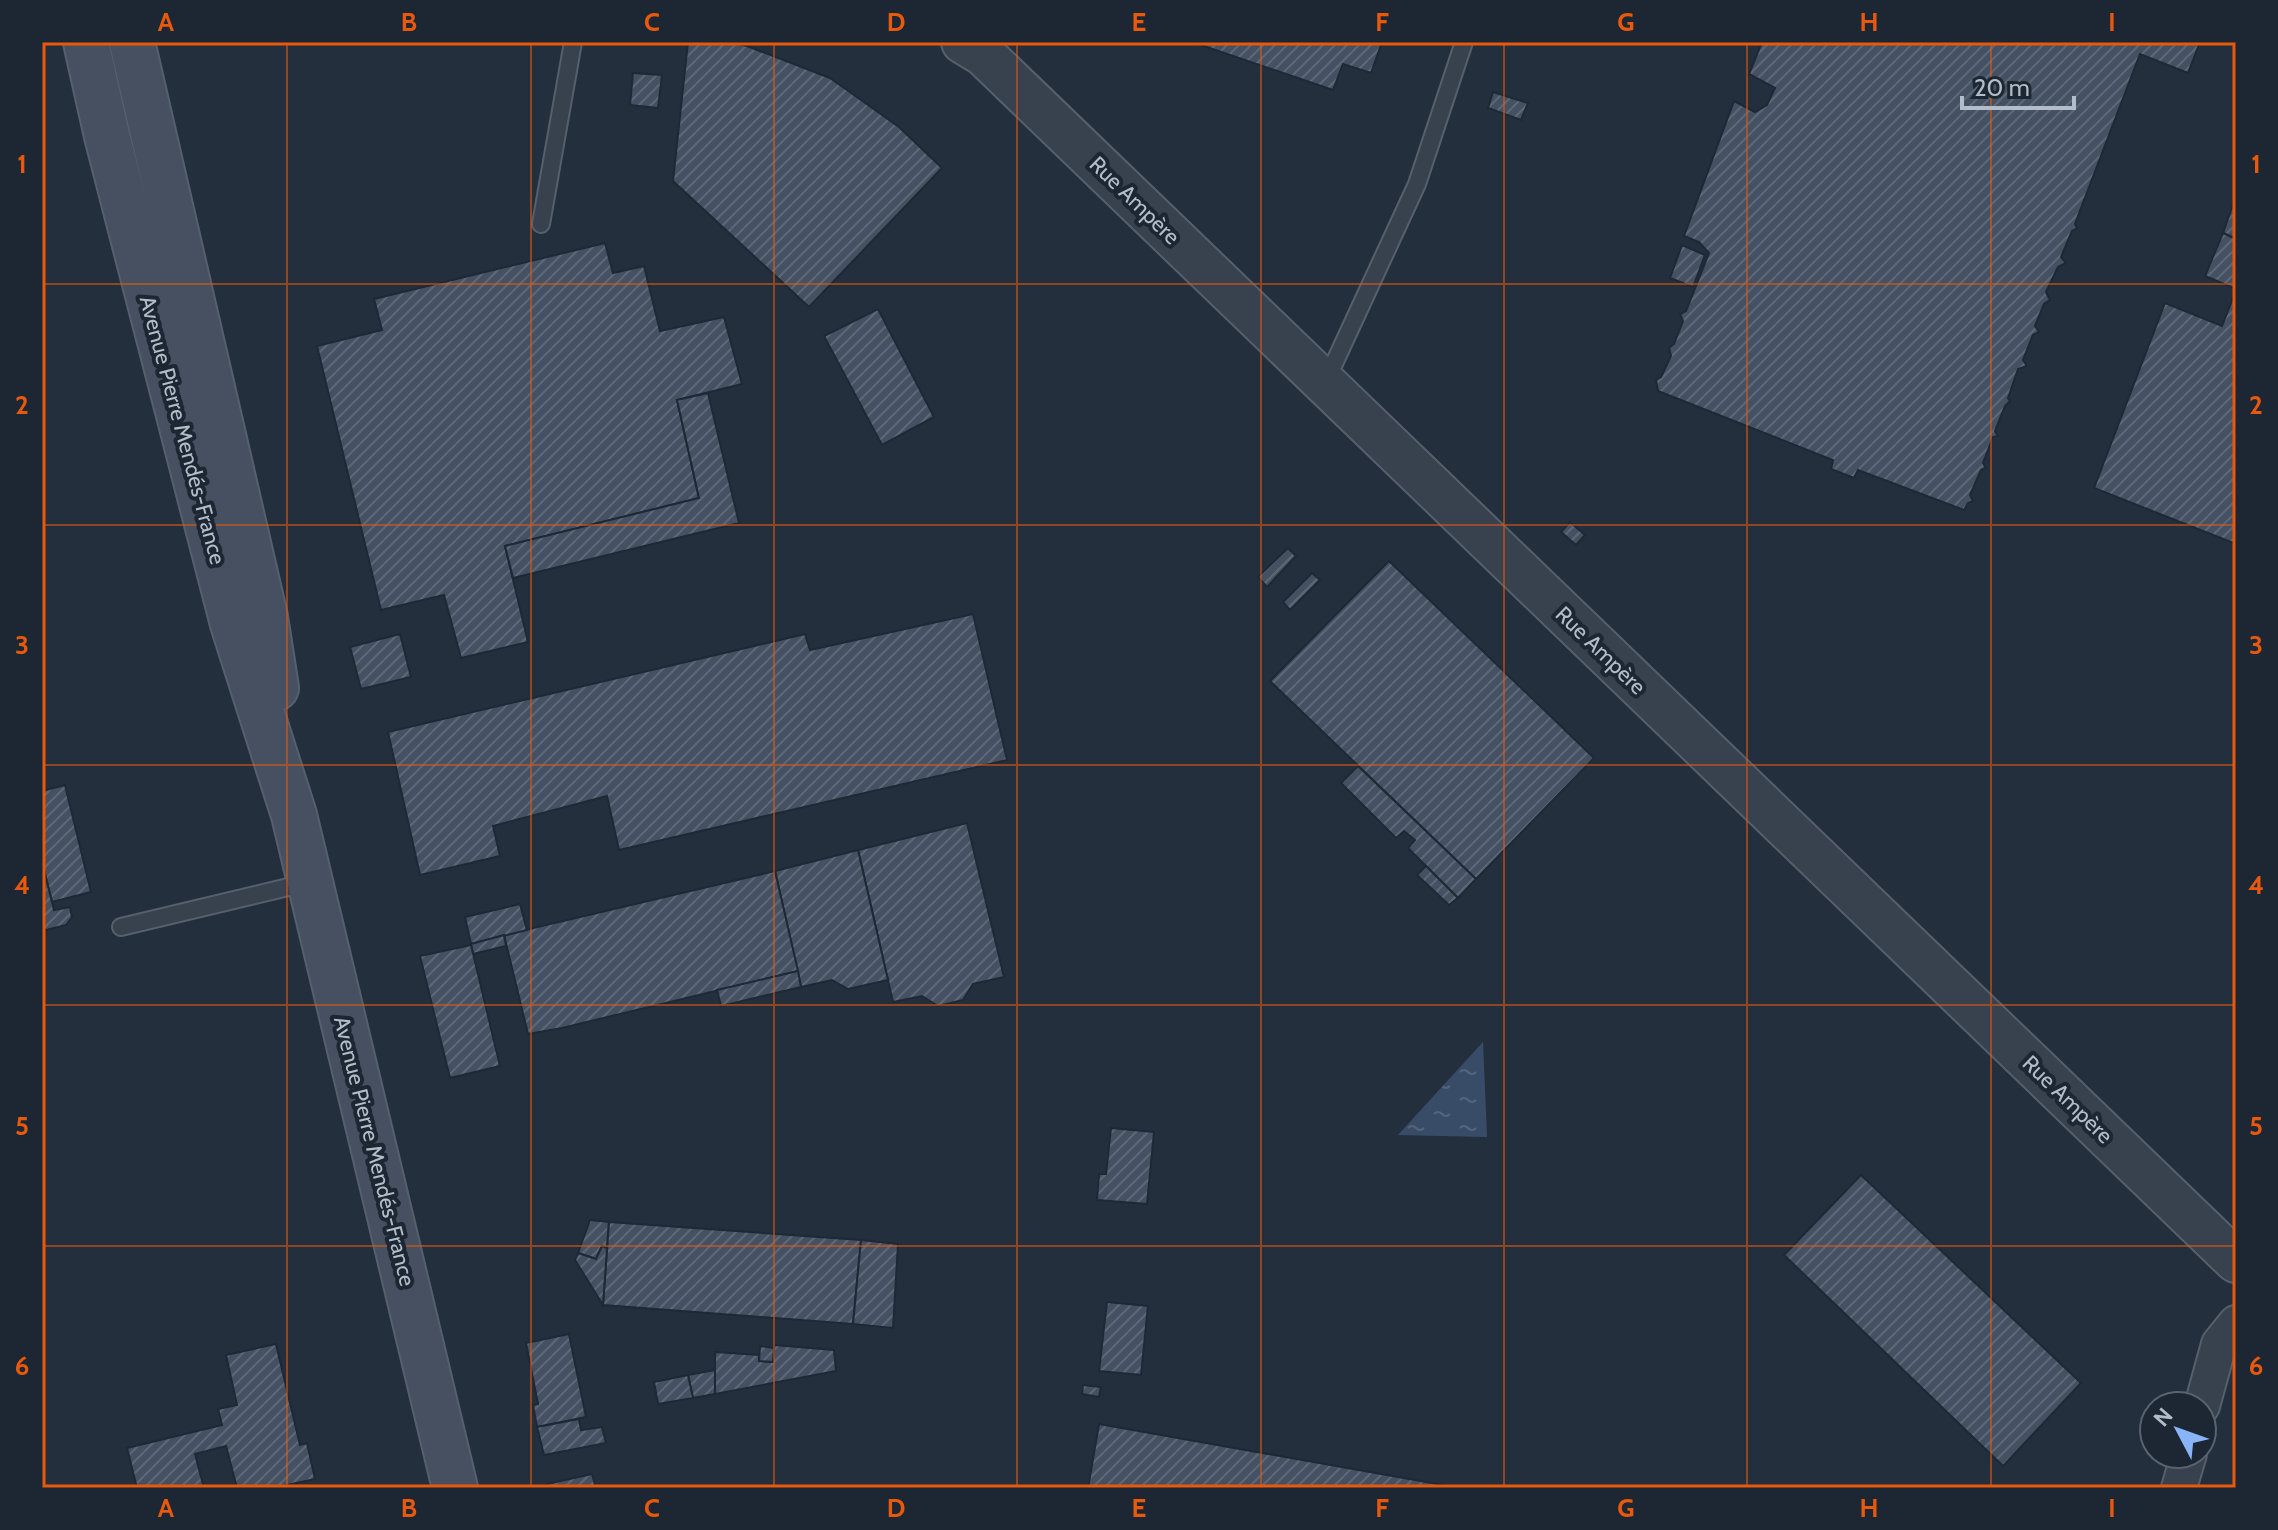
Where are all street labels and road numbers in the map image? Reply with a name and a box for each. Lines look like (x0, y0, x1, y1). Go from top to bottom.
street label: Rue Ampère (1084, 151, 1185, 250)
street label: Avenue Pierre Mendés-France (134, 293, 231, 568)
street label: Rue Ampère (1550, 601, 1651, 700)
street label: Avenue Pierre Mendés-France (328, 1013, 421, 1289)
street label: Rue Ampère (2017, 1050, 2118, 1149)

